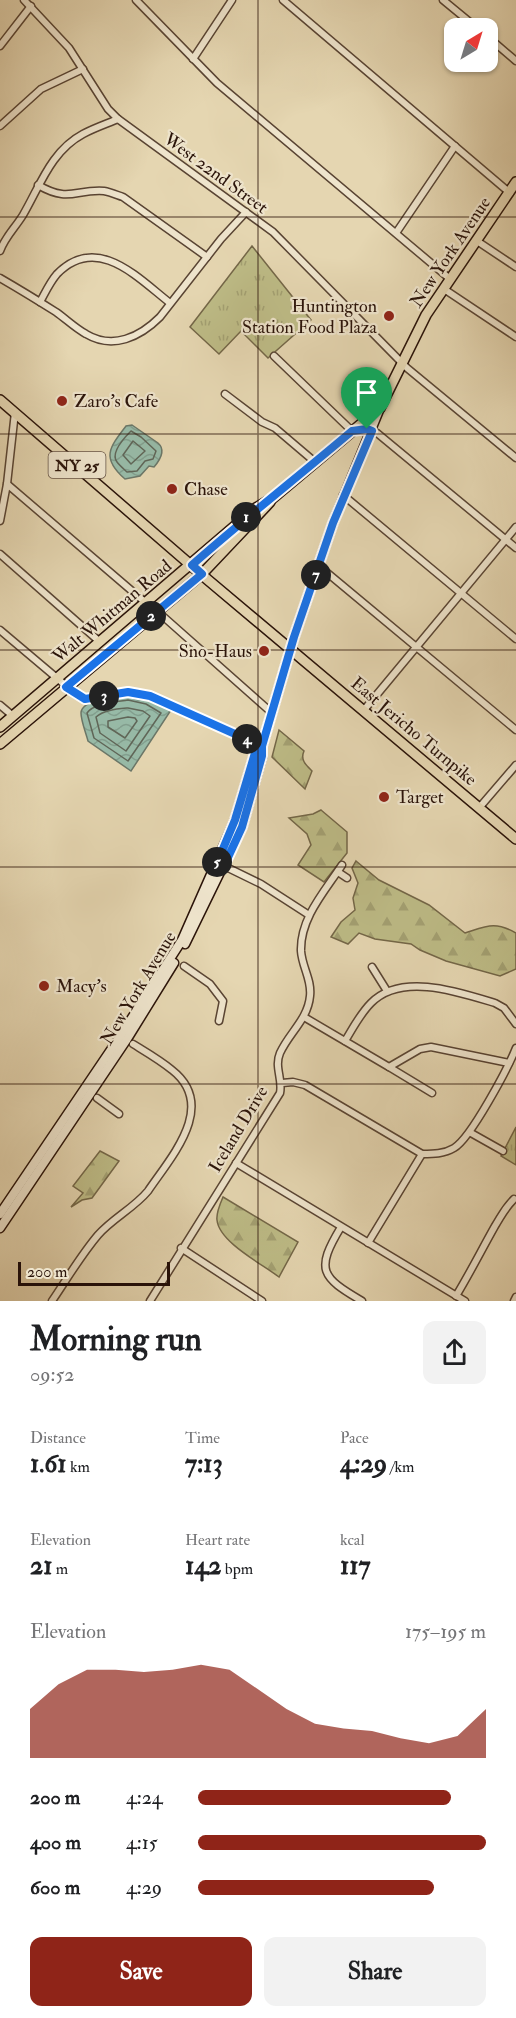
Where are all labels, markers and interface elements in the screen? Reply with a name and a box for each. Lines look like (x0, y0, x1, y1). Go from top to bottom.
north arrow (444, 18, 498, 72)
map controls (444, 18, 498, 72)
street label: West 22nd Street (158, 127, 273, 219)
street label: New York Avenue (405, 192, 496, 312)
place label: Huntington Station Food Plaza (242, 295, 378, 339)
marker: Huntington Station Food Plaza (382, 309, 396, 323)
pin (341, 367, 392, 429)
icon: arrive (350, 376, 383, 409)
place label: Zaro's Cafe (74, 390, 159, 413)
marker: Zaro's Cafe (55, 394, 69, 408)
road number: NY 25 (48, 452, 106, 478)
place label: Chase (184, 478, 228, 501)
marker: Chase (165, 482, 179, 496)
pin: 1 (231, 502, 261, 532)
text: 1 (243, 507, 249, 527)
street label: Walt Whitman Road (47, 555, 177, 669)
pin: 7 (301, 560, 331, 590)
text: 7 (312, 565, 320, 585)
pin: 2 (136, 601, 166, 631)
text: 2 (147, 606, 155, 626)
place label: Sno-Haus (179, 640, 252, 663)
marker: Sno-Haus (257, 644, 271, 658)
street label: East Jericho Turnpike (346, 672, 482, 791)
pin: 3 (89, 681, 119, 711)
text: 3 (101, 686, 107, 706)
pin: 4 (232, 724, 262, 754)
text: 4 (243, 729, 251, 749)
place label: Target (396, 786, 444, 809)
marker: Target (377, 790, 391, 804)
pin: 5 (202, 847, 232, 877)
text: 5 (213, 852, 221, 872)
street label: New York Avenue (95, 927, 182, 1049)
place label: Macy's (56, 975, 107, 998)
marker: Macy's (37, 979, 51, 993)
street label: Iceland Drive (204, 1081, 273, 1177)
scale bar (18, 1259, 170, 1286)
text: 200 m (27, 1262, 67, 1282)
text: Morning run (30, 1319, 202, 1360)
button: share (423, 1321, 486, 1384)
text: 09:52 (30, 1362, 74, 1387)
text: Distance (30, 1428, 86, 1448)
text: Time (185, 1428, 220, 1448)
text: Pace (340, 1428, 369, 1448)
text: 1.61 (30, 1448, 67, 1480)
text: 7:13 (185, 1448, 223, 1480)
text: 4:29 (340, 1448, 387, 1480)
text: km (67, 1457, 90, 1477)
text: /km (387, 1457, 415, 1477)
text: Elevation (30, 1530, 91, 1550)
text: Heart rate (185, 1530, 250, 1550)
text: kcal (340, 1530, 365, 1550)
text: 21 (30, 1550, 52, 1582)
text: 142 (185, 1550, 221, 1582)
text: 117 (340, 1550, 371, 1582)
text: m (52, 1559, 68, 1579)
text: bpm (221, 1559, 253, 1579)
text: Elevation (30, 1619, 106, 1644)
text: 175–195 m (405, 1619, 486, 1644)
text: 200 m (30, 1785, 80, 1810)
text: 4:24 (126, 1785, 163, 1810)
text: 400 m (30, 1830, 81, 1855)
text: 4:15 (126, 1830, 158, 1855)
text: 600 m (30, 1875, 80, 1900)
text: 4:29 (126, 1875, 162, 1900)
button: Save (30, 1937, 252, 2006)
button: Share (264, 1937, 486, 2006)

